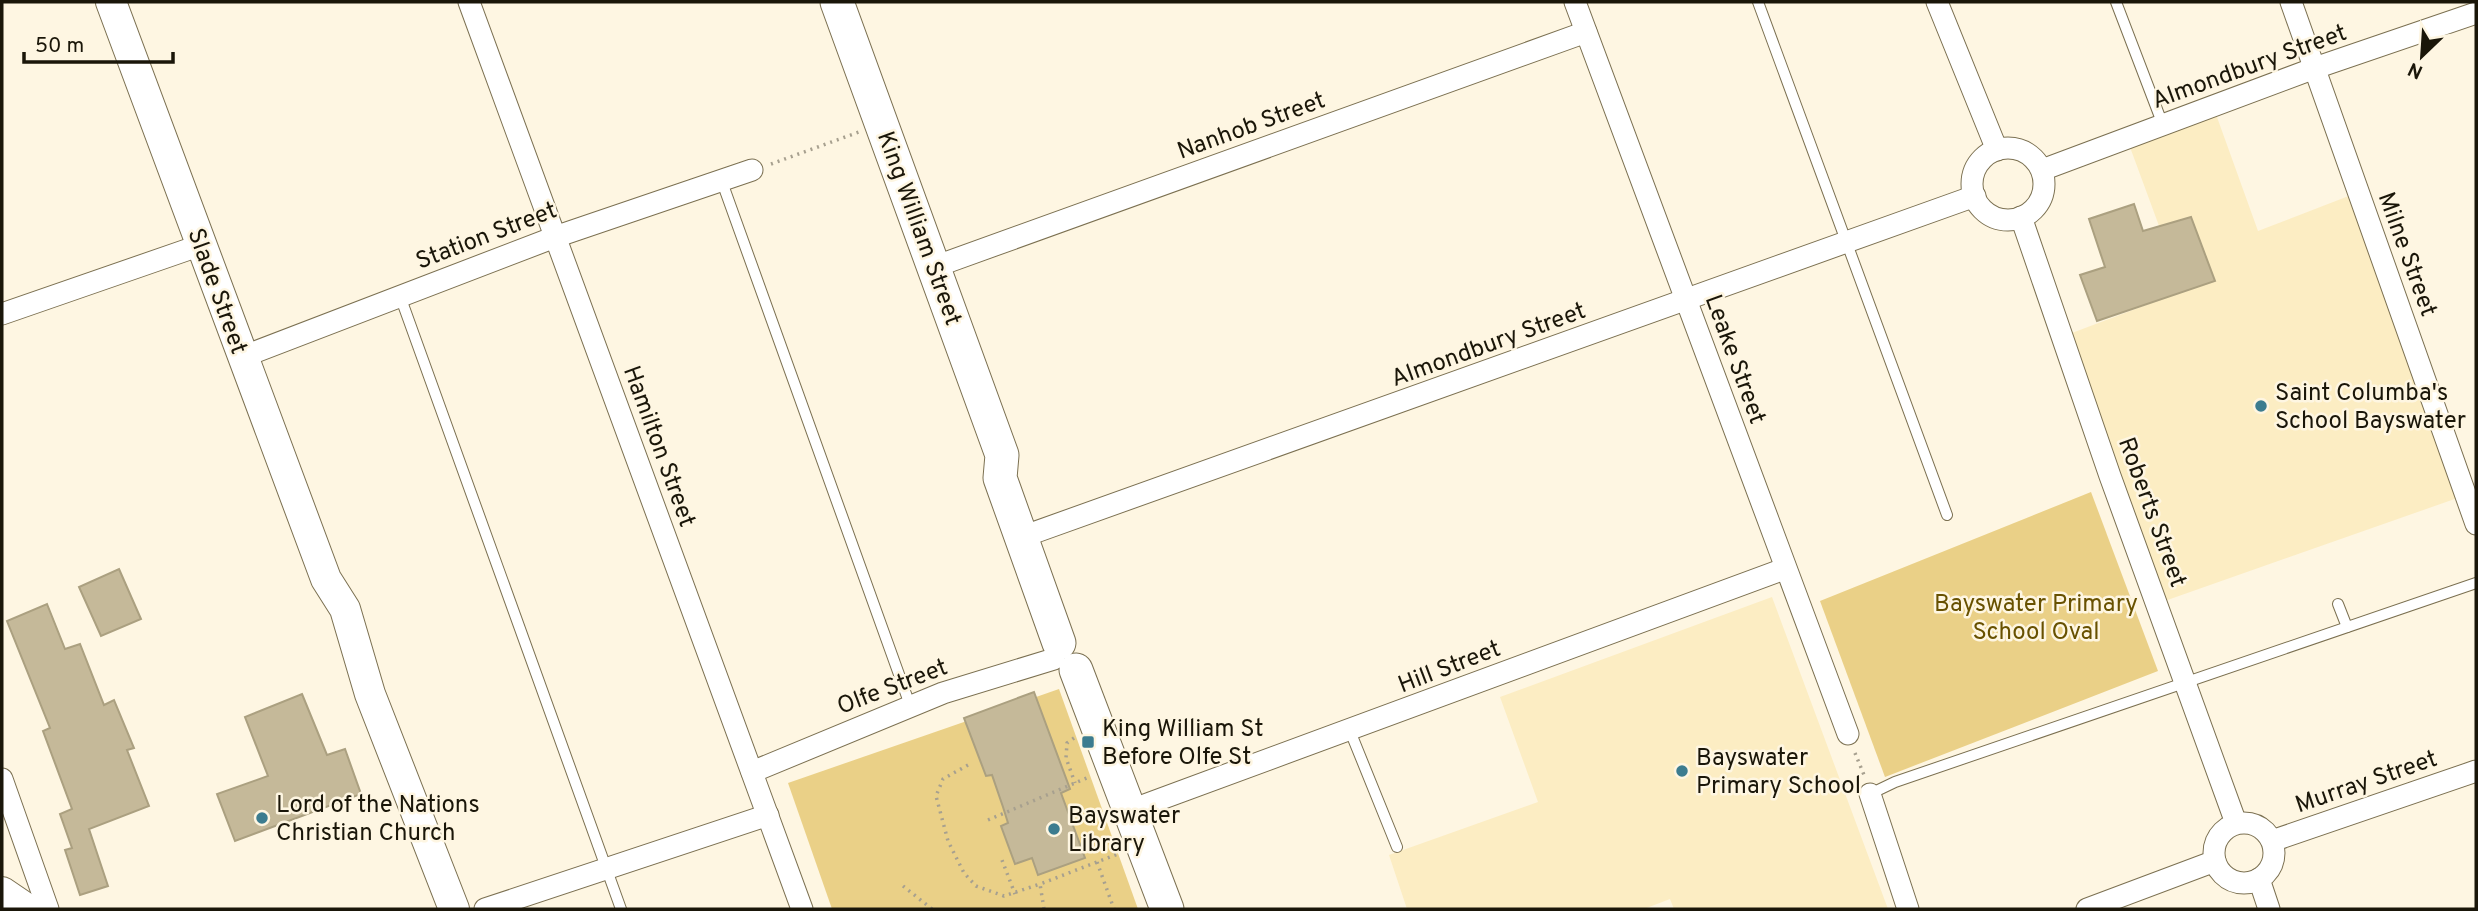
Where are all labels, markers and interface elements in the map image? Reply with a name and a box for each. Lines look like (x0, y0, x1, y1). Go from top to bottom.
street label: Almondbury Street (2148, 19, 2351, 117)
scale bar (24, 21, 173, 65)
north arrow (2387, 21, 2457, 91)
text: 50 m (35, 33, 84, 60)
text: N (2404, 56, 2427, 83)
street label: Nanhob Street (1174, 86, 1330, 168)
street label: King William Street (869, 128, 967, 330)
street label: Milne Street (2370, 188, 2442, 321)
street label: Station Street (412, 196, 561, 277)
street label: Slade Street (179, 225, 253, 359)
street label: Leake Street (1697, 291, 1771, 428)
street label: Almondbury Street (1387, 297, 1590, 395)
street label: Hamilton Street (615, 362, 701, 531)
place label: Saint Columba's School Bayswater (2275, 379, 2466, 437)
marker: Saint Columba's School Bayswater (2253, 398, 2269, 414)
street label: Roberts Street (2110, 434, 2192, 592)
park label: Bayswater Primary School Oval (1934, 590, 2138, 648)
street label: Hill Street (1394, 635, 1505, 701)
street label: Olfe Street (833, 653, 952, 723)
place label: King William St Before Olfe St (1102, 715, 1264, 773)
marker: King William St Before Olfe St (1080, 734, 1096, 750)
place label: Bayswater Primary School (1696, 744, 1861, 802)
street label: Murray Street (2292, 745, 2442, 821)
marker: Bayswater Primary School (1674, 763, 1690, 779)
place label: Lord of the Nations Christian Church (276, 791, 480, 849)
place label: Bayswater Library (1068, 802, 1180, 860)
marker: Lord of the Nations Christian Church (254, 810, 270, 826)
marker: Bayswater Library (1046, 821, 1062, 837)

